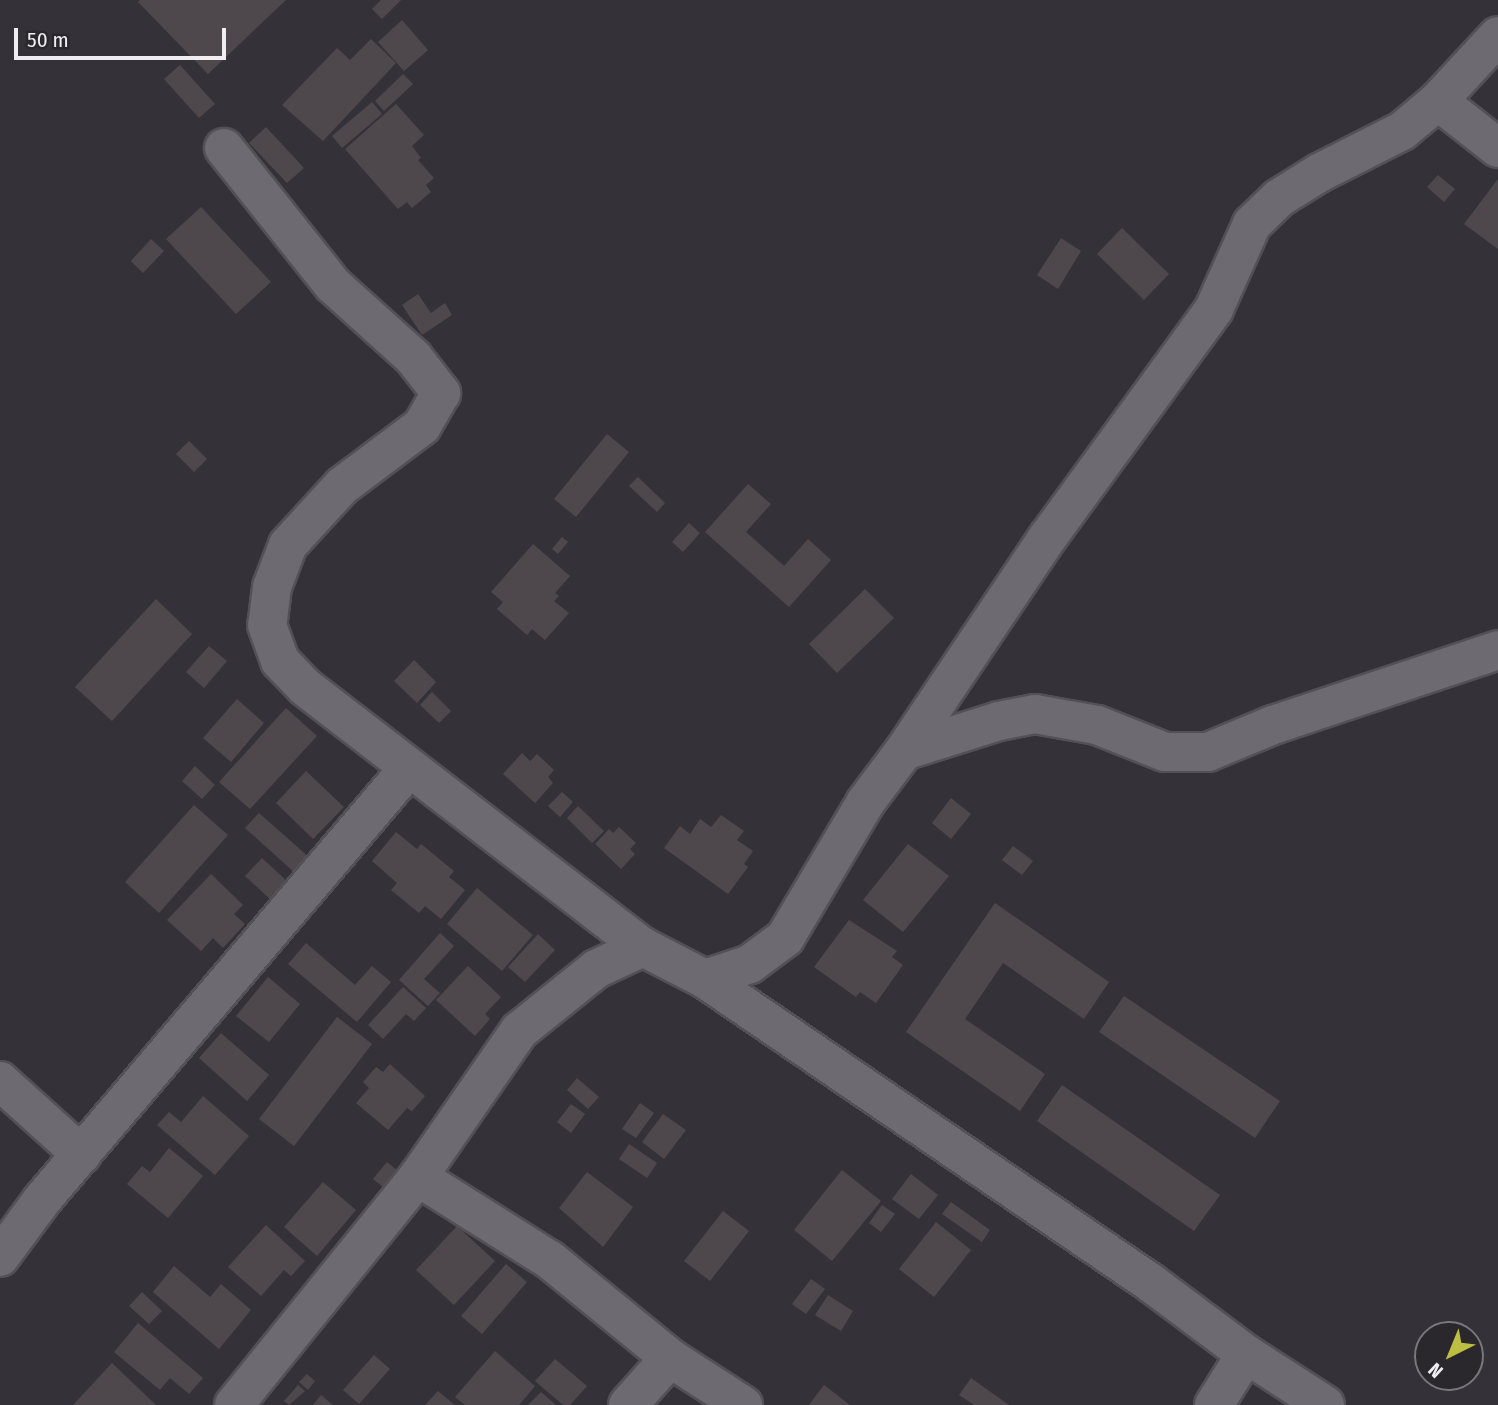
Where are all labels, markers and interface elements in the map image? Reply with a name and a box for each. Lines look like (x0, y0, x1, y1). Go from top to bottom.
scale bar (18, 14, 229, 58)
text: 50 m (27, 27, 69, 53)
north arrow (1414, 1321, 1484, 1391)
text: N (1424, 1358, 1448, 1383)

